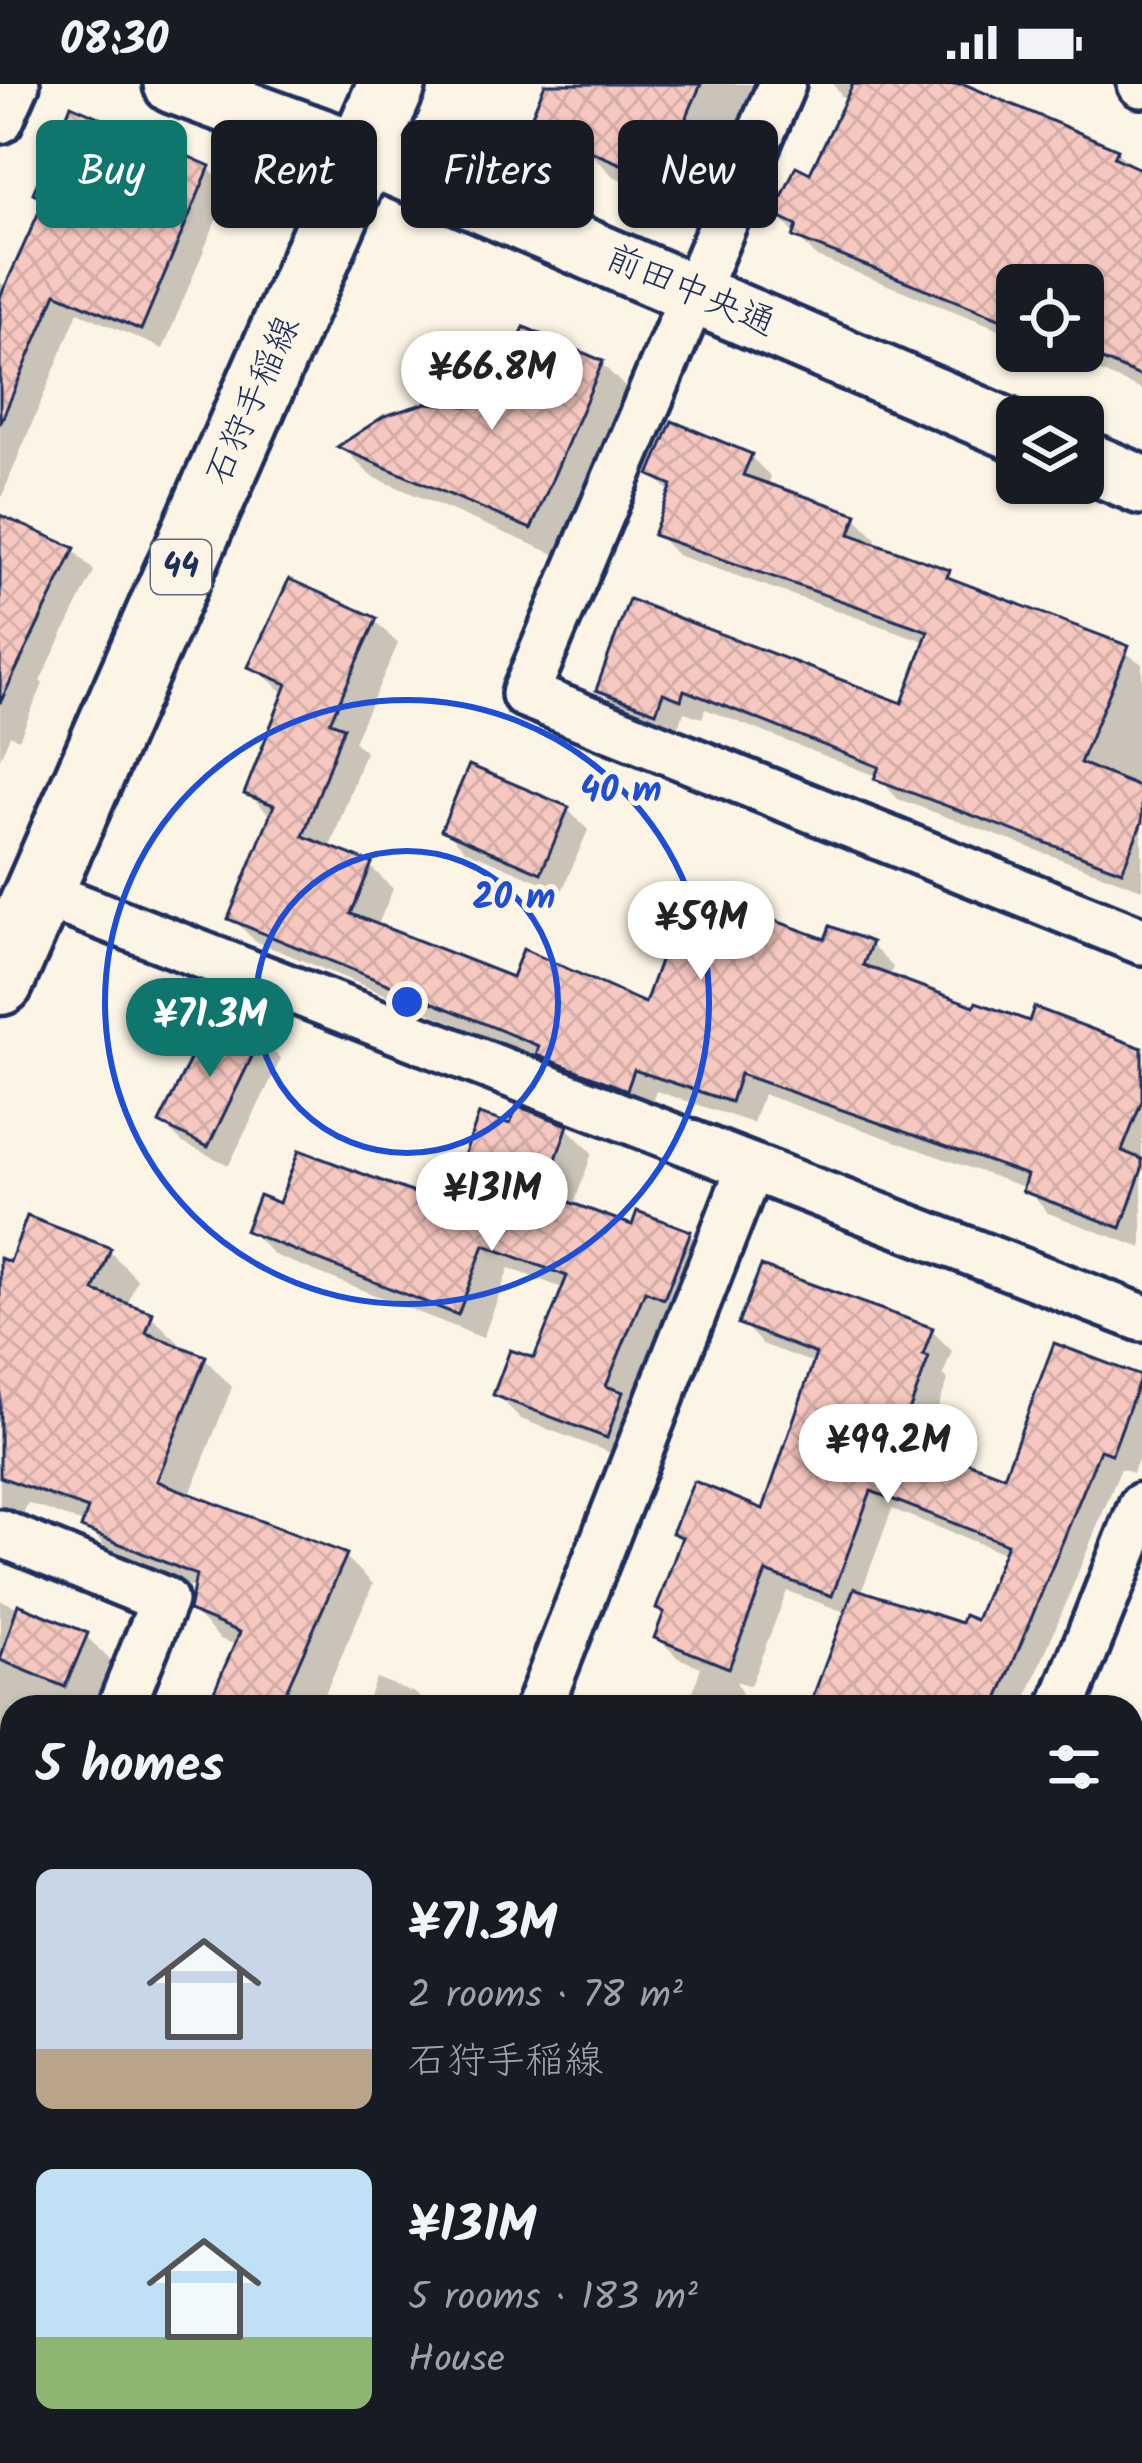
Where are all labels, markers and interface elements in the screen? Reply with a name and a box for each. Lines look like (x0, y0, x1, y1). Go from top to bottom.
text: 08:30 (60, 6, 168, 78)
chip: Buy (36, 120, 187, 228)
chip: Rent (211, 120, 377, 228)
chip: Filters (401, 120, 594, 228)
chip: New (618, 120, 778, 228)
street label: 前田中央通 (596, 231, 784, 353)
map controls (996, 264, 1104, 504)
button: locate (996, 264, 1104, 372)
street label: 石狩手稲線 (191, 307, 317, 495)
pin: ¥66.8M (394, 331, 590, 433)
text: ¥66.8M (428, 339, 556, 401)
button: layers (996, 396, 1104, 504)
road number: 44 (151, 540, 211, 594)
text: 40 m (580, 763, 662, 820)
text: 20 m (473, 870, 555, 927)
pin: ¥59M (630, 881, 772, 983)
text: ¥59M (655, 889, 747, 951)
pin: ¥71.3M (112, 978, 308, 1080)
centre of rings (386, 981, 428, 1023)
text: ¥71.3M (153, 986, 267, 1048)
pin: ¥131M (408, 1152, 576, 1254)
text: ¥131M (443, 1160, 541, 1222)
pin: ¥99.2M (790, 1404, 986, 1506)
text: ¥99.2M (826, 1412, 950, 1474)
text: 5 homes (36, 1727, 224, 1808)
icon: filters (1041, 1734, 1107, 1800)
text: ¥71.3M (408, 1885, 557, 1966)
icon: home (132, 1917, 276, 2061)
text: 2 rooms · 78 m² (408, 1966, 683, 2028)
text: 石狩手稲線 (408, 2032, 603, 2094)
text: ¥131M (408, 2187, 537, 2268)
icon: home (132, 2217, 276, 2361)
text: 5 rooms · 183 m² (408, 2268, 698, 2330)
text: House (408, 2330, 505, 2392)

